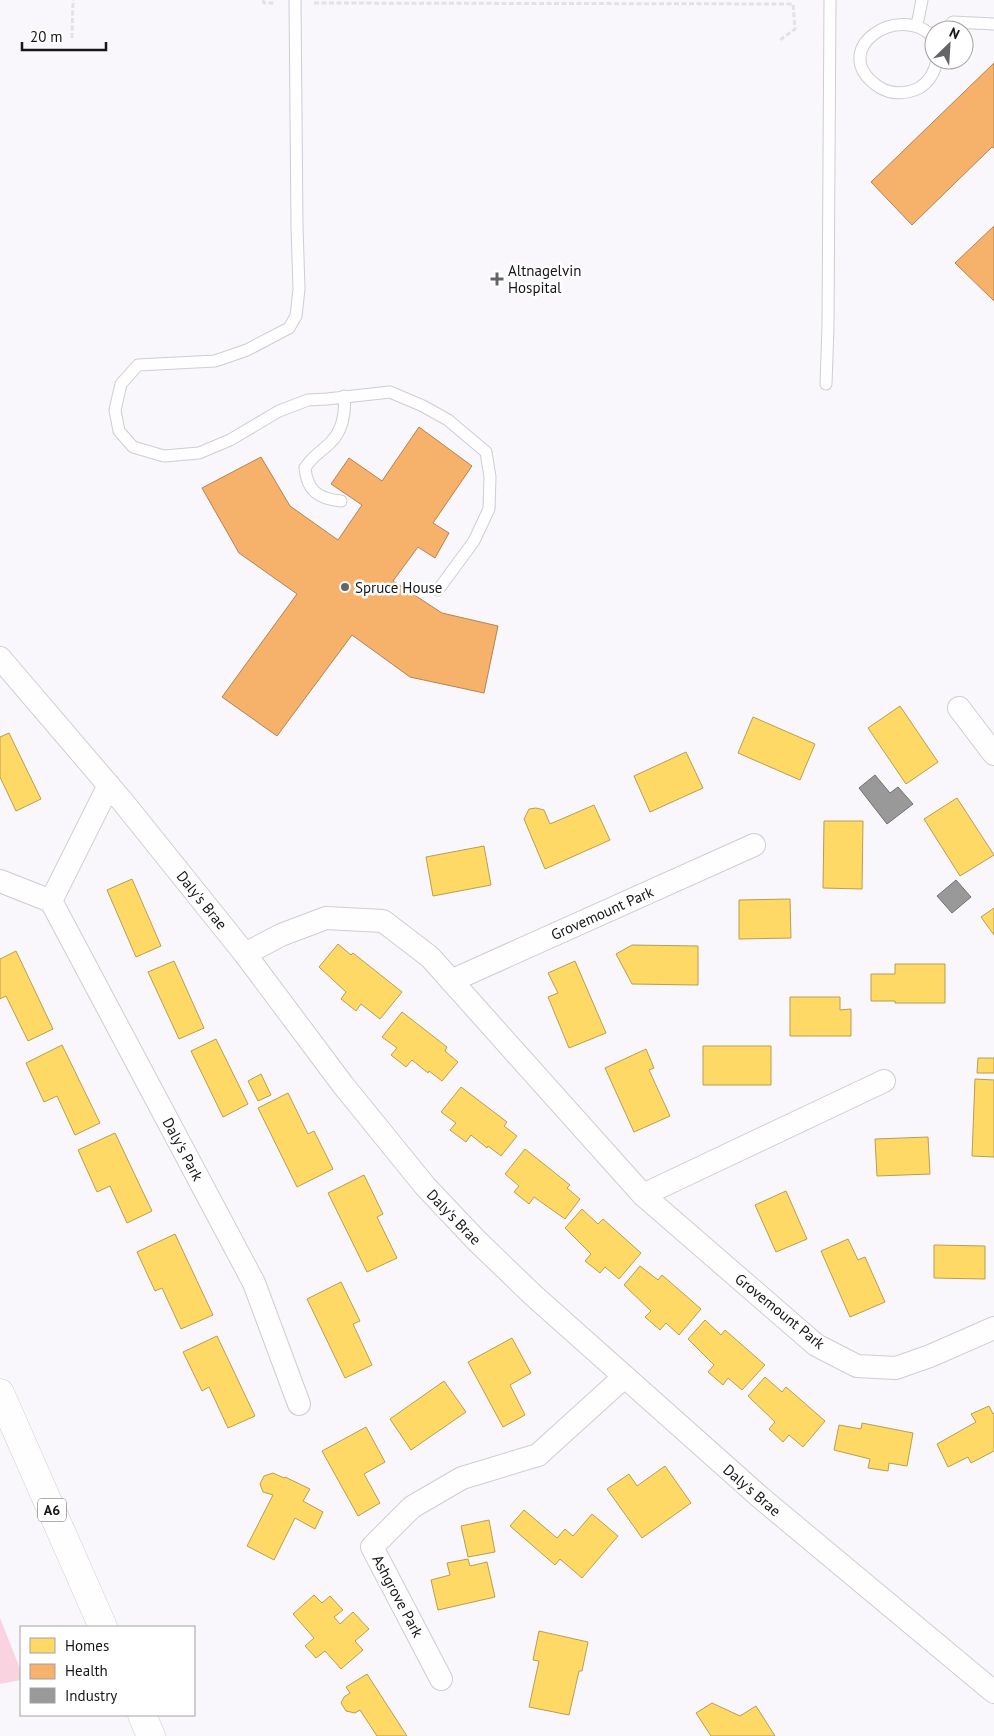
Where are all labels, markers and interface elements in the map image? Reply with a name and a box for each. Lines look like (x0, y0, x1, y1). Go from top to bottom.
scale bar (22, 20, 106, 52)
north arrow (924, 20, 974, 70)
text: N (947, 23, 962, 43)
text: 20 m (30, 27, 63, 46)
place label: Altnagelvin Hospital (508, 261, 581, 297)
marker: Altnagelvin Hospital (490, 272, 504, 286)
place label: Spruce House (355, 578, 442, 597)
marker: Spruce House (339, 581, 351, 593)
street label: Daly's Brae (173, 867, 231, 933)
street label: Grovemount Park (548, 882, 657, 944)
street label: Daly's Park (158, 1114, 208, 1185)
street label: Daly's Brae (423, 1185, 485, 1249)
street label: Grovemount Park (731, 1269, 829, 1354)
street label: Daly's Brae (719, 1460, 785, 1520)
road number: A6 (38, 1498, 66, 1522)
street label: Ashgrove Park (368, 1552, 428, 1641)
legend (20, 1626, 195, 1716)
text: Homes (65, 1636, 109, 1655)
text: Health (65, 1661, 108, 1680)
text: Industry (65, 1686, 117, 1705)

